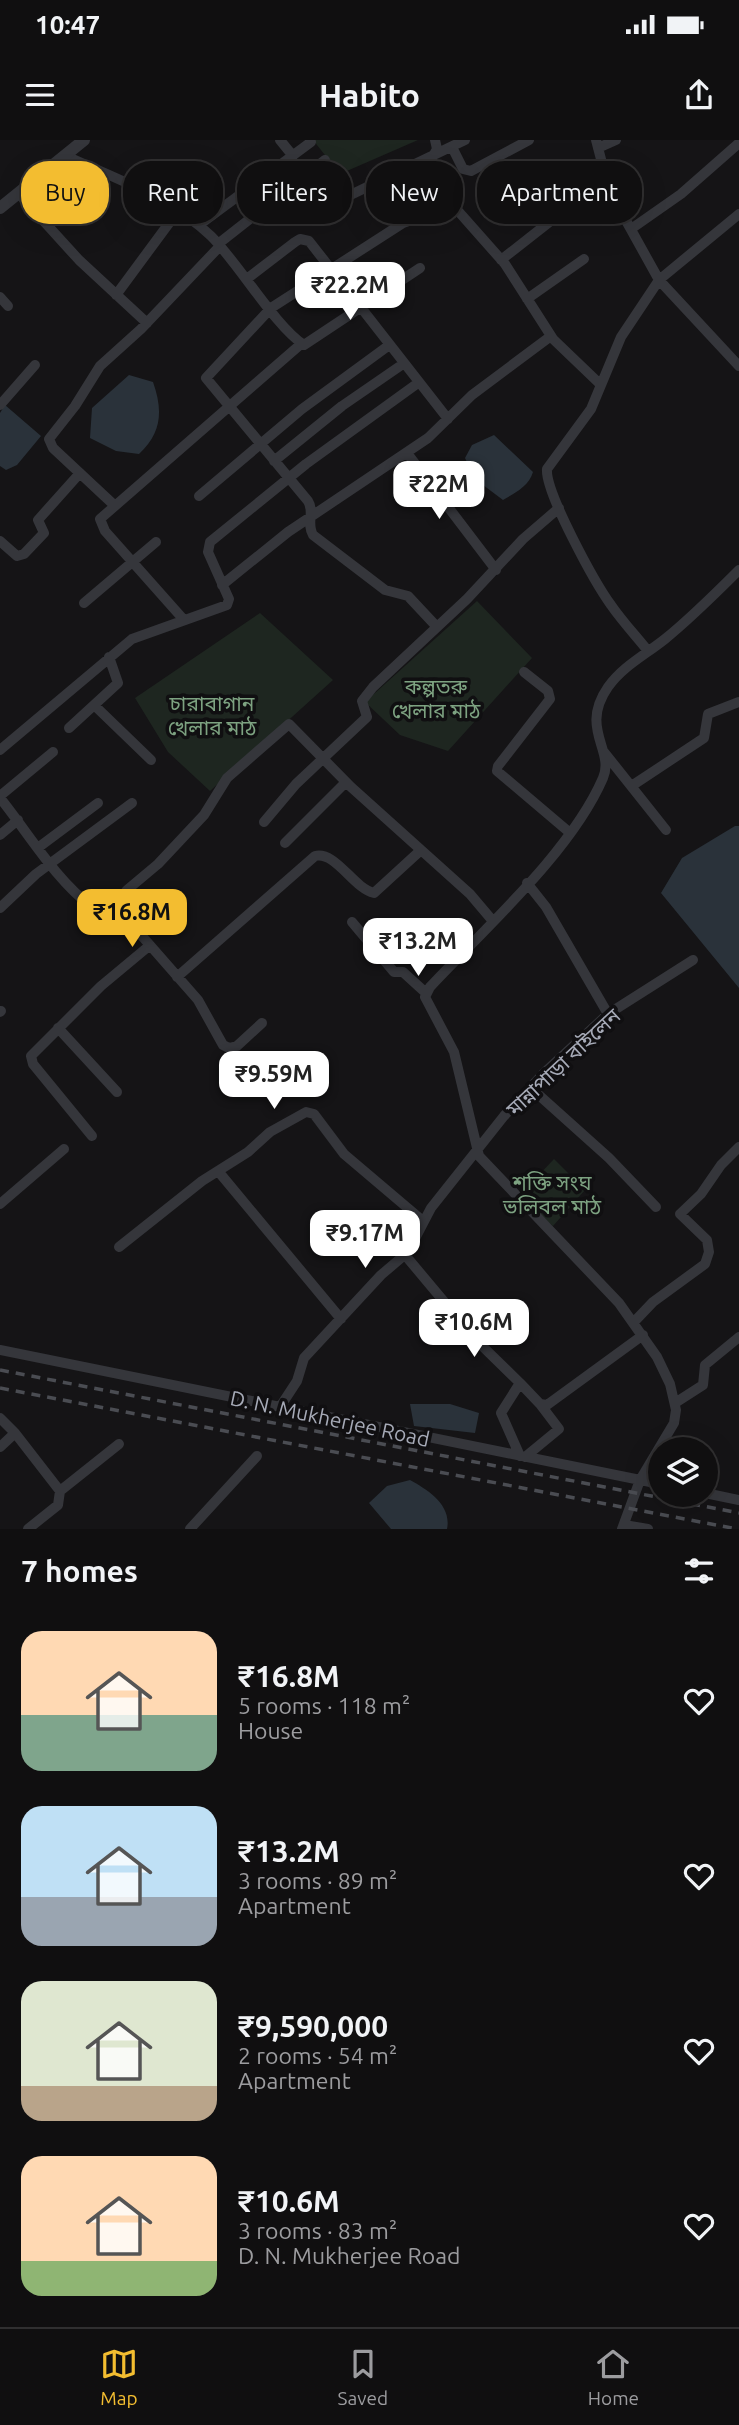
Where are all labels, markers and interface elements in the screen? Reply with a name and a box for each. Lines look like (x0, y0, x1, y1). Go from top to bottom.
text: 10:47 (35, 10, 100, 39)
icon: menu (21, 76, 59, 114)
icon: share (680, 76, 718, 114)
text: Habito (319, 77, 420, 113)
chip: Buy (21, 161, 109, 224)
chip: Rent (123, 161, 223, 224)
chip: Filters (237, 161, 352, 224)
chip: New (366, 161, 463, 224)
chip: Apartment (477, 161, 642, 224)
pin: ₹22.2M (293, 262, 407, 322)
text: ₹22.2M (311, 272, 389, 297)
pin: ₹22M (398, 462, 480, 521)
text: ₹22M (409, 471, 469, 496)
park label: কল্পতরু খেলার মাঠ (392, 674, 481, 722)
park label: চারাবাগান খেলার মাঠ (168, 691, 257, 739)
pin: ₹16.8M (75, 890, 189, 949)
text: ₹16.8M (93, 899, 171, 924)
pin: ₹13.2M (361, 918, 475, 978)
text: ₹13.2M (379, 928, 457, 953)
street label: মান্নাপাড়া বাইলেন (500, 1003, 625, 1121)
pin: ₹9.59M (217, 1052, 331, 1111)
text: ₹9.59M (235, 1061, 313, 1086)
park label: শক্তি সংঘ ভলিবল মাঠ (502, 1170, 602, 1218)
pin: ₹9.17M (308, 1210, 422, 1270)
text: ₹9.17M (326, 1220, 404, 1245)
pin: ₹10.6M (417, 1300, 531, 1359)
text: ₹10.6M (435, 1309, 513, 1334)
street label: D. N. Mukherjee Road (228, 1385, 432, 1451)
map controls (648, 1437, 718, 1507)
button: layers (648, 1437, 718, 1507)
icon: filters (680, 1552, 718, 1590)
text: 7 homes (21, 1554, 138, 1588)
icon: home (77, 1659, 161, 1743)
text: ₹16.8M (238, 1659, 340, 1693)
icon: heart (680, 1682, 718, 1720)
text: 5 rooms · 118 m² (238, 1693, 410, 1718)
text: House (238, 1718, 303, 1743)
icon: home (77, 1834, 161, 1918)
text: ₹13.2M (238, 1834, 340, 1868)
icon: heart (680, 1857, 718, 1895)
text: 3 rooms · 89 m² (238, 1868, 397, 1893)
text: Apartment (238, 1893, 351, 1918)
icon: home (77, 2009, 161, 2093)
text: ₹9,590,000 (238, 2009, 388, 2043)
icon: heart (680, 2032, 718, 2070)
text: 2 rooms · 54 m² (238, 2043, 397, 2068)
text: Apartment (238, 2068, 351, 2093)
icon: home (77, 2184, 161, 2268)
text: ₹10.6M (238, 2184, 340, 2218)
icon: heart (680, 2207, 718, 2245)
text: 3 rooms · 83 m² (238, 2218, 397, 2243)
text: D. N. Mukherjee Road (238, 2243, 461, 2268)
tab: Map (100, 2345, 138, 2409)
tab: Saved (338, 2345, 388, 2409)
tab: Home (588, 2345, 639, 2409)

